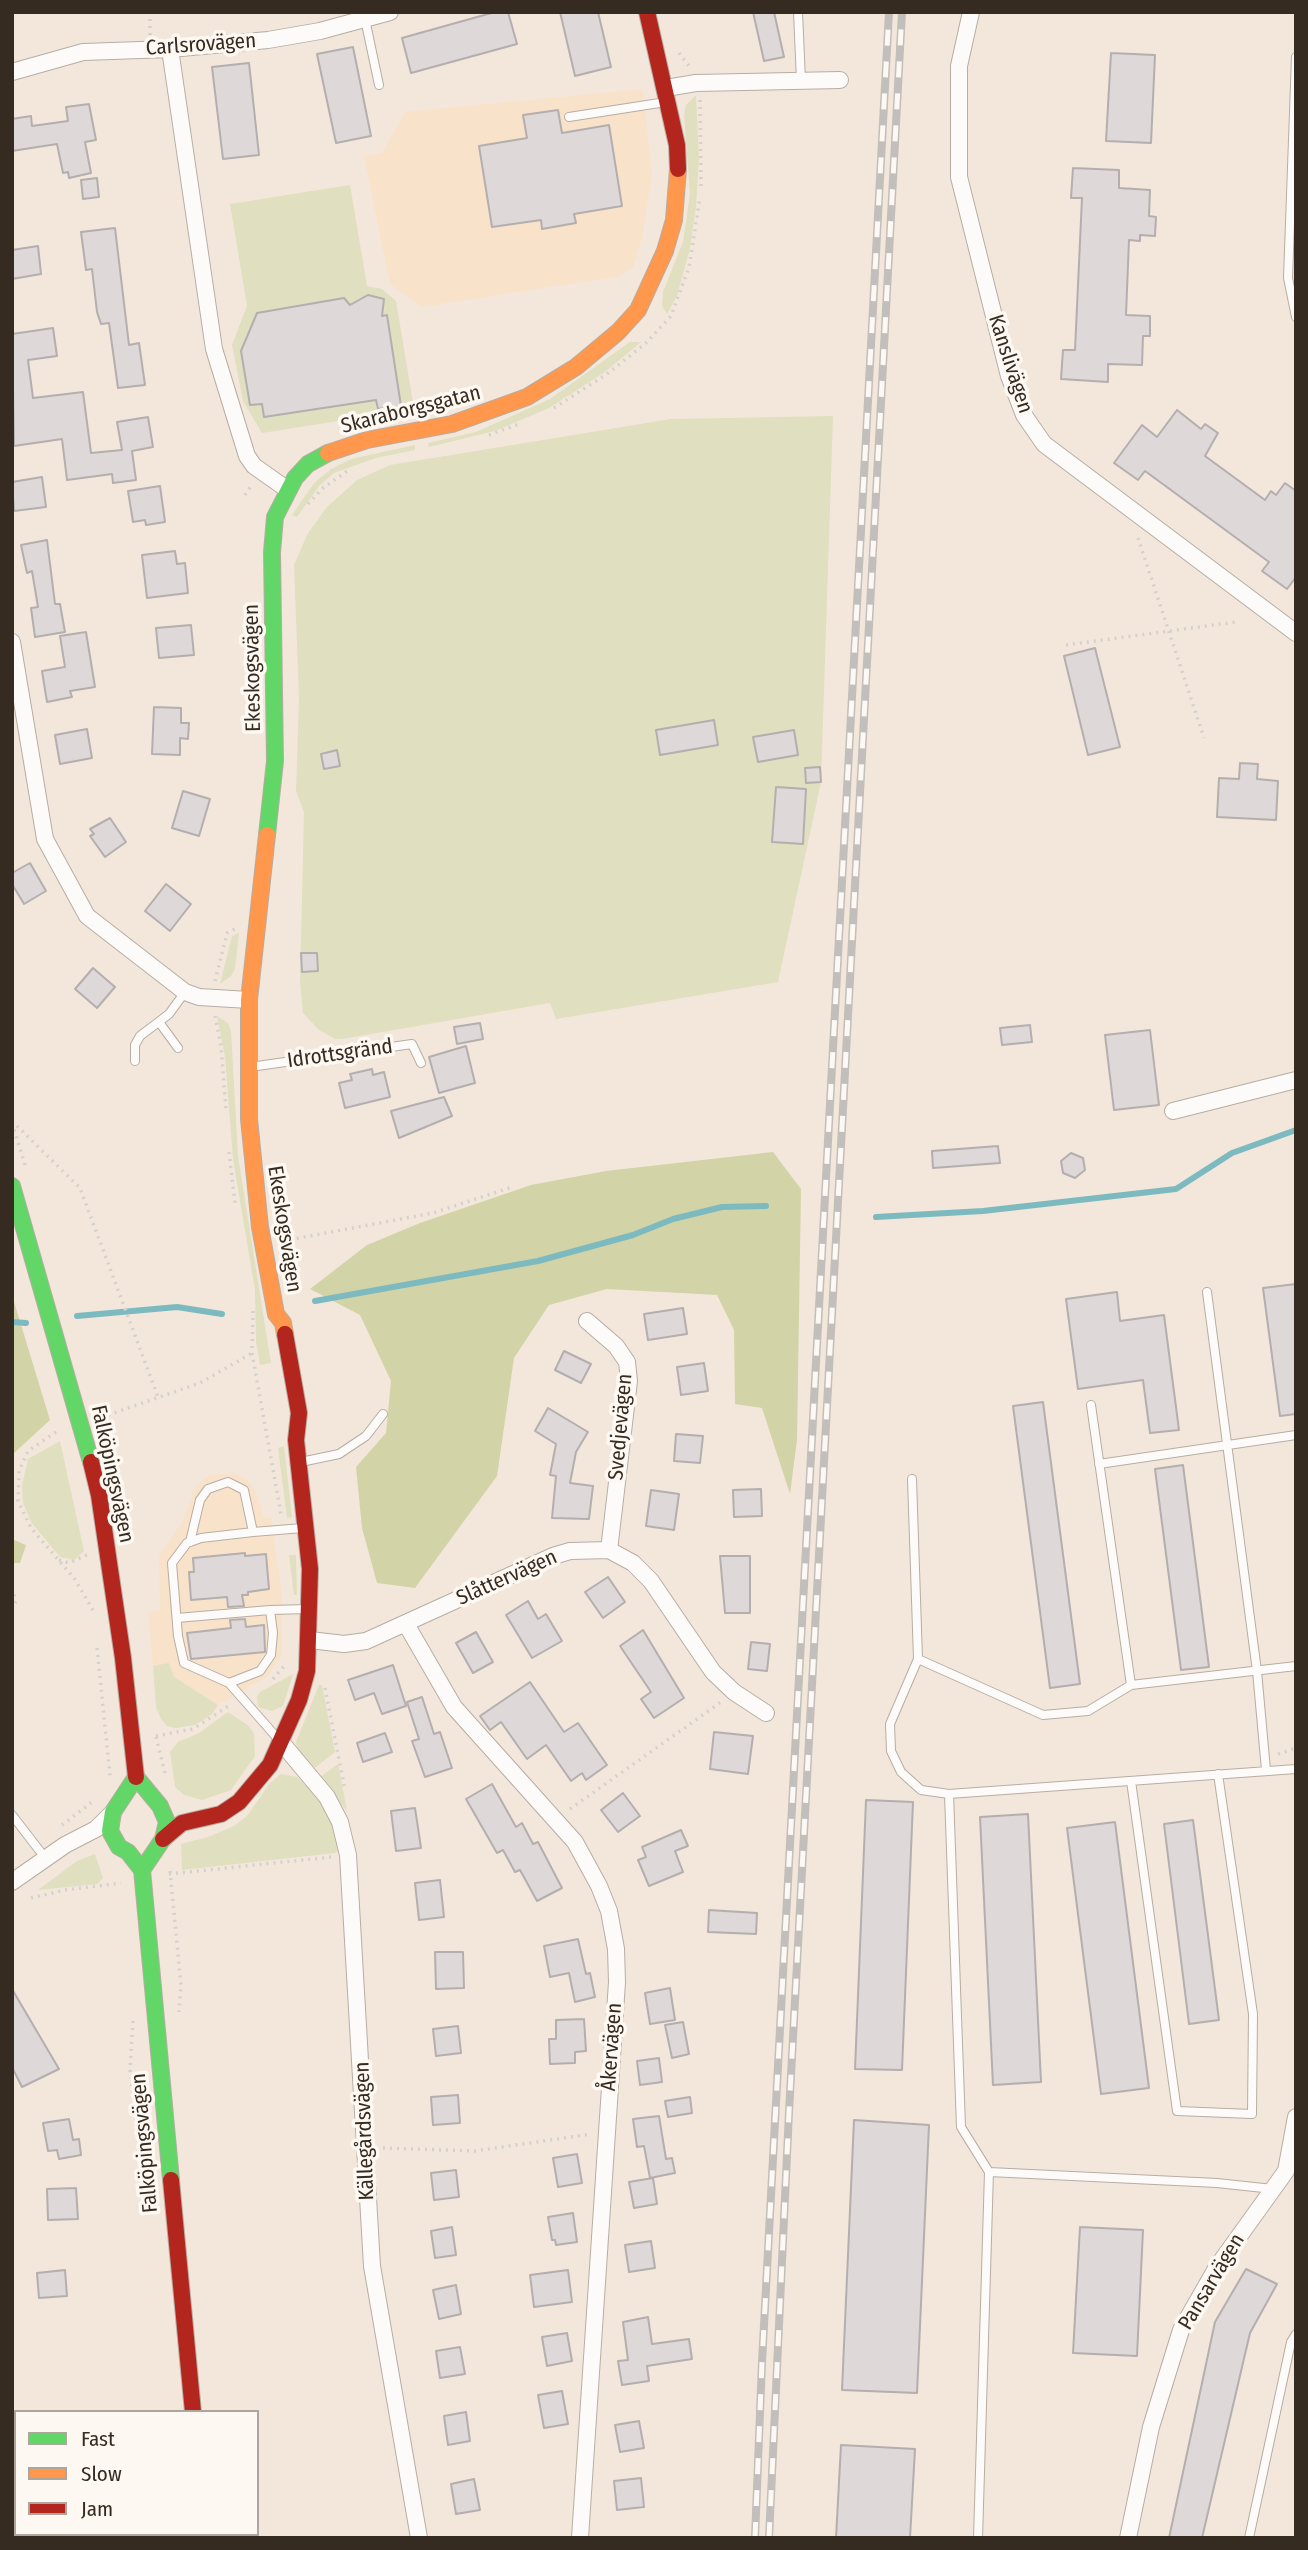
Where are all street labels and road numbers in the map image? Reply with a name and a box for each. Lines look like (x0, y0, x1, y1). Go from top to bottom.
street label: Carlsrovägen (145, 29, 257, 61)
street label: Kanslivägen (982, 311, 1038, 417)
street label: Skaraborgsgatan (339, 380, 483, 440)
street label: Ekeskogsvägen (239, 604, 267, 732)
street label: Idrottsgränd (286, 1034, 394, 1074)
street label: Ekeskogsvägen (262, 1164, 306, 1294)
street label: Svedjevägen (604, 1373, 638, 1481)
street label: Falköpingsvägen (85, 1403, 139, 1545)
street label: Slåttervägen (453, 1545, 561, 1611)
street label: Åkervägen (596, 2002, 628, 2092)
street label: Källegårdsvägen (350, 2061, 380, 2201)
street label: Falköpingsvägen (126, 2072, 164, 2214)
street label: Pansarvägen (1173, 2229, 1251, 2335)

